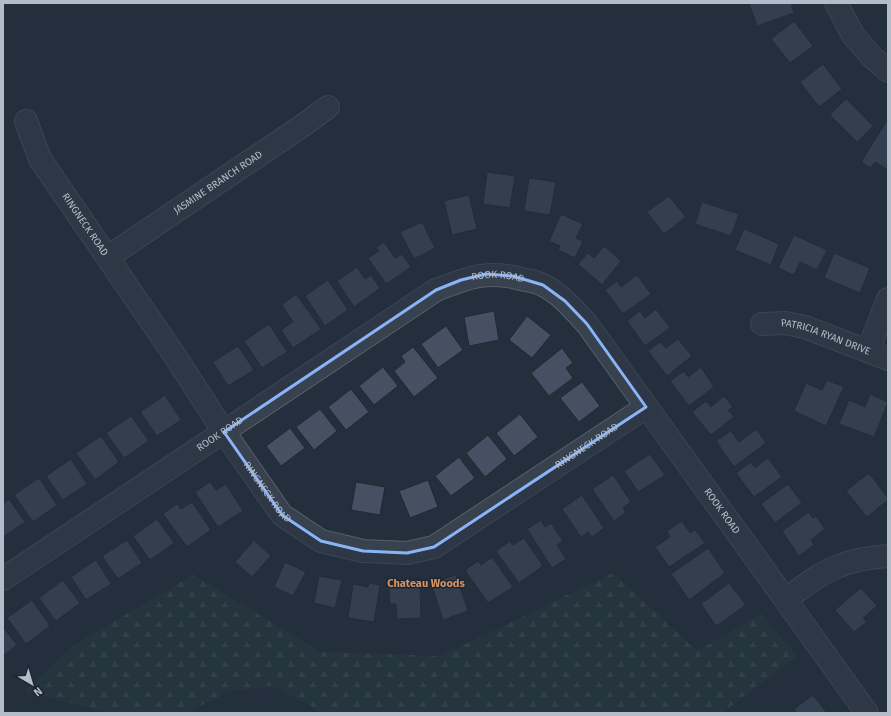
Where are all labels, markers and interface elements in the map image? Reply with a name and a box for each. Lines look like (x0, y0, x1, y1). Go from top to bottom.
street label: JASMINE BRANCH ROAD (172, 148, 265, 217)
street label: RINGNECK ROAD (59, 191, 111, 258)
street label: ROOK ROAD (470, 269, 526, 285)
street label: PATRICIA RYAN DRIVE (781, 317, 872, 358)
street label: ROOK ROAD (195, 414, 246, 454)
street label: RINGNECK ROAD (553, 421, 621, 471)
street label: RINGNECK ROAD (241, 459, 293, 525)
street label: ROOK ROAD (701, 486, 742, 536)
district label: Chateau Woods (387, 577, 465, 590)
north arrow (12, 664, 52, 704)
text: N (31, 684, 45, 699)

